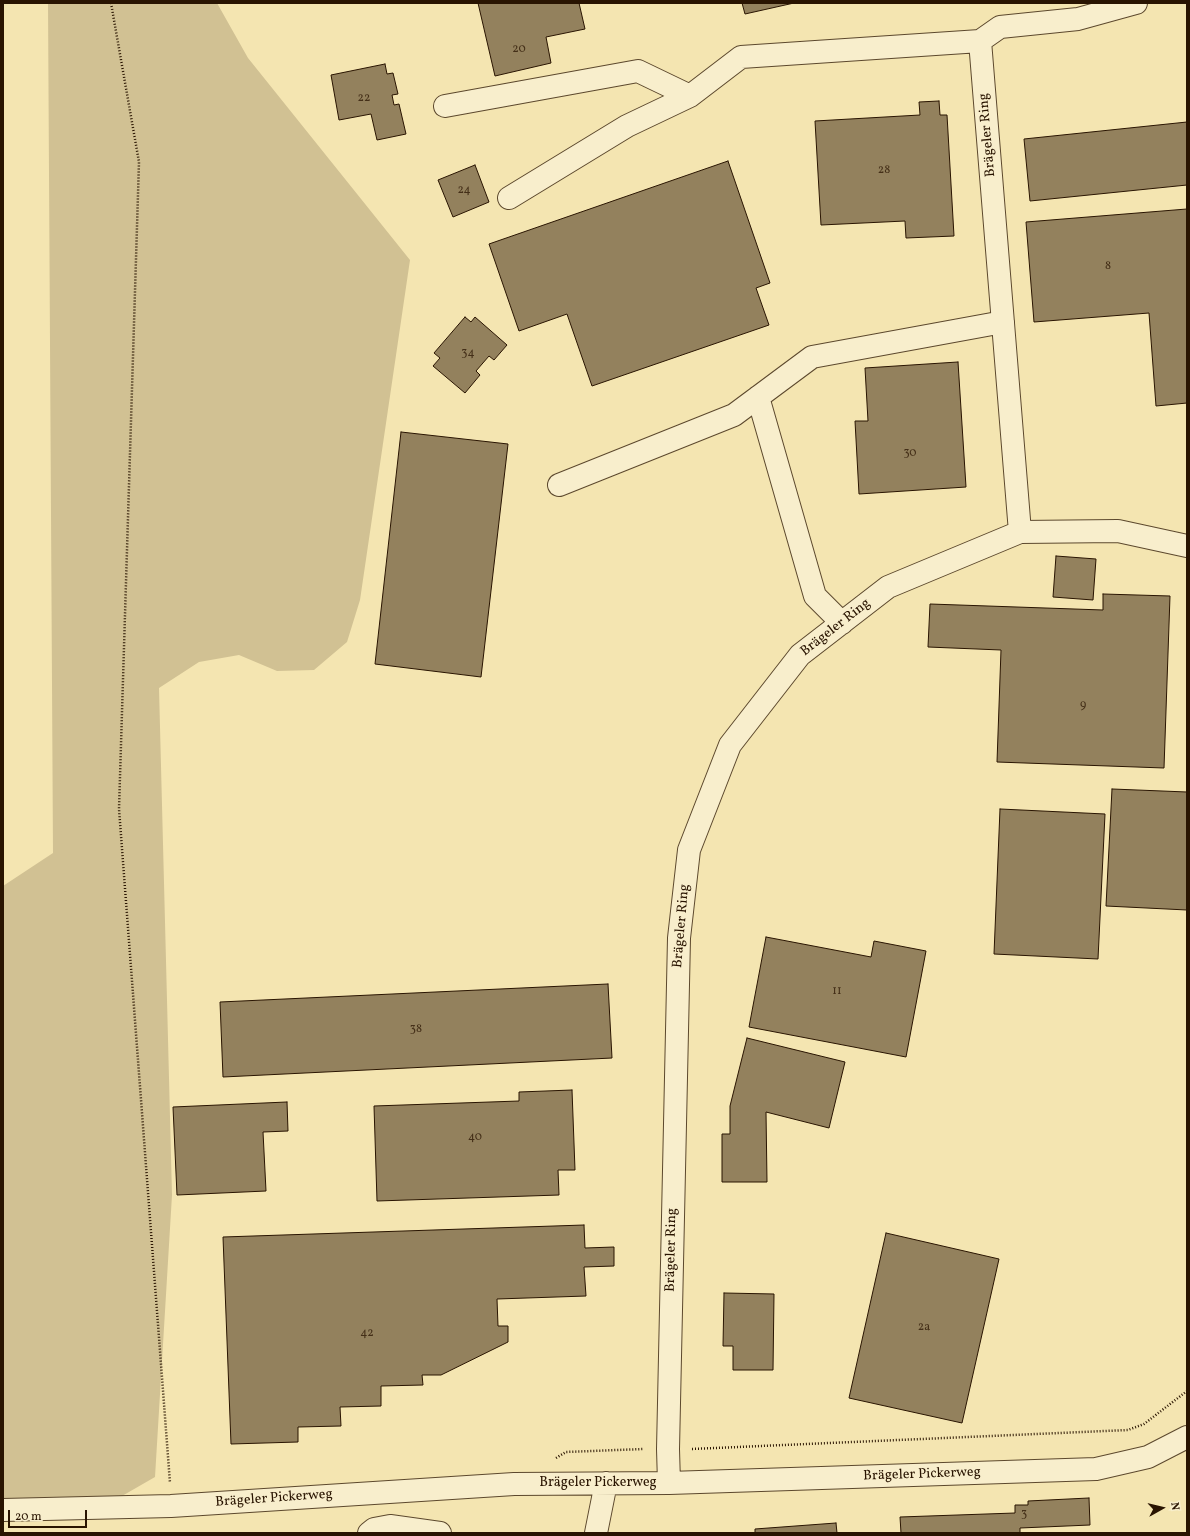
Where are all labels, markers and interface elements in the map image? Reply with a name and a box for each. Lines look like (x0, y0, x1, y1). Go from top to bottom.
house number: 20 (512, 43, 526, 57)
house number: 22 (358, 92, 370, 106)
street label: Brägeler Ring (976, 92, 1000, 178)
house number: 28 (878, 164, 890, 178)
house number: 24 (457, 184, 471, 198)
house number: 8 (1105, 260, 1111, 274)
house number: 34 (461, 347, 475, 361)
house number: 30 (903, 447, 917, 461)
street label: Brägeler Ring (798, 595, 874, 661)
house number: 9 (1080, 699, 1086, 713)
street label: Brägeler Ring (670, 883, 694, 969)
house number: 11 (832, 985, 842, 999)
house number: 38 (410, 1023, 422, 1037)
house number: 40 (468, 1131, 482, 1145)
street label: Brägeler Ring (663, 1208, 681, 1292)
house number: 2a (918, 1321, 930, 1335)
house number: 42 (360, 1327, 374, 1341)
street label: Brägeler Pickerweg (863, 1465, 981, 1485)
street label: Brägeler Pickerweg (539, 1475, 657, 1491)
street label: Brägeler Pickerweg (215, 1487, 333, 1511)
north arrow (1142, 1488, 1182, 1528)
text: N (1166, 1501, 1182, 1511)
scale bar (10, 1502, 89, 1528)
house number: 3 (1021, 1508, 1027, 1522)
text: 20 m (15, 1509, 42, 1525)

